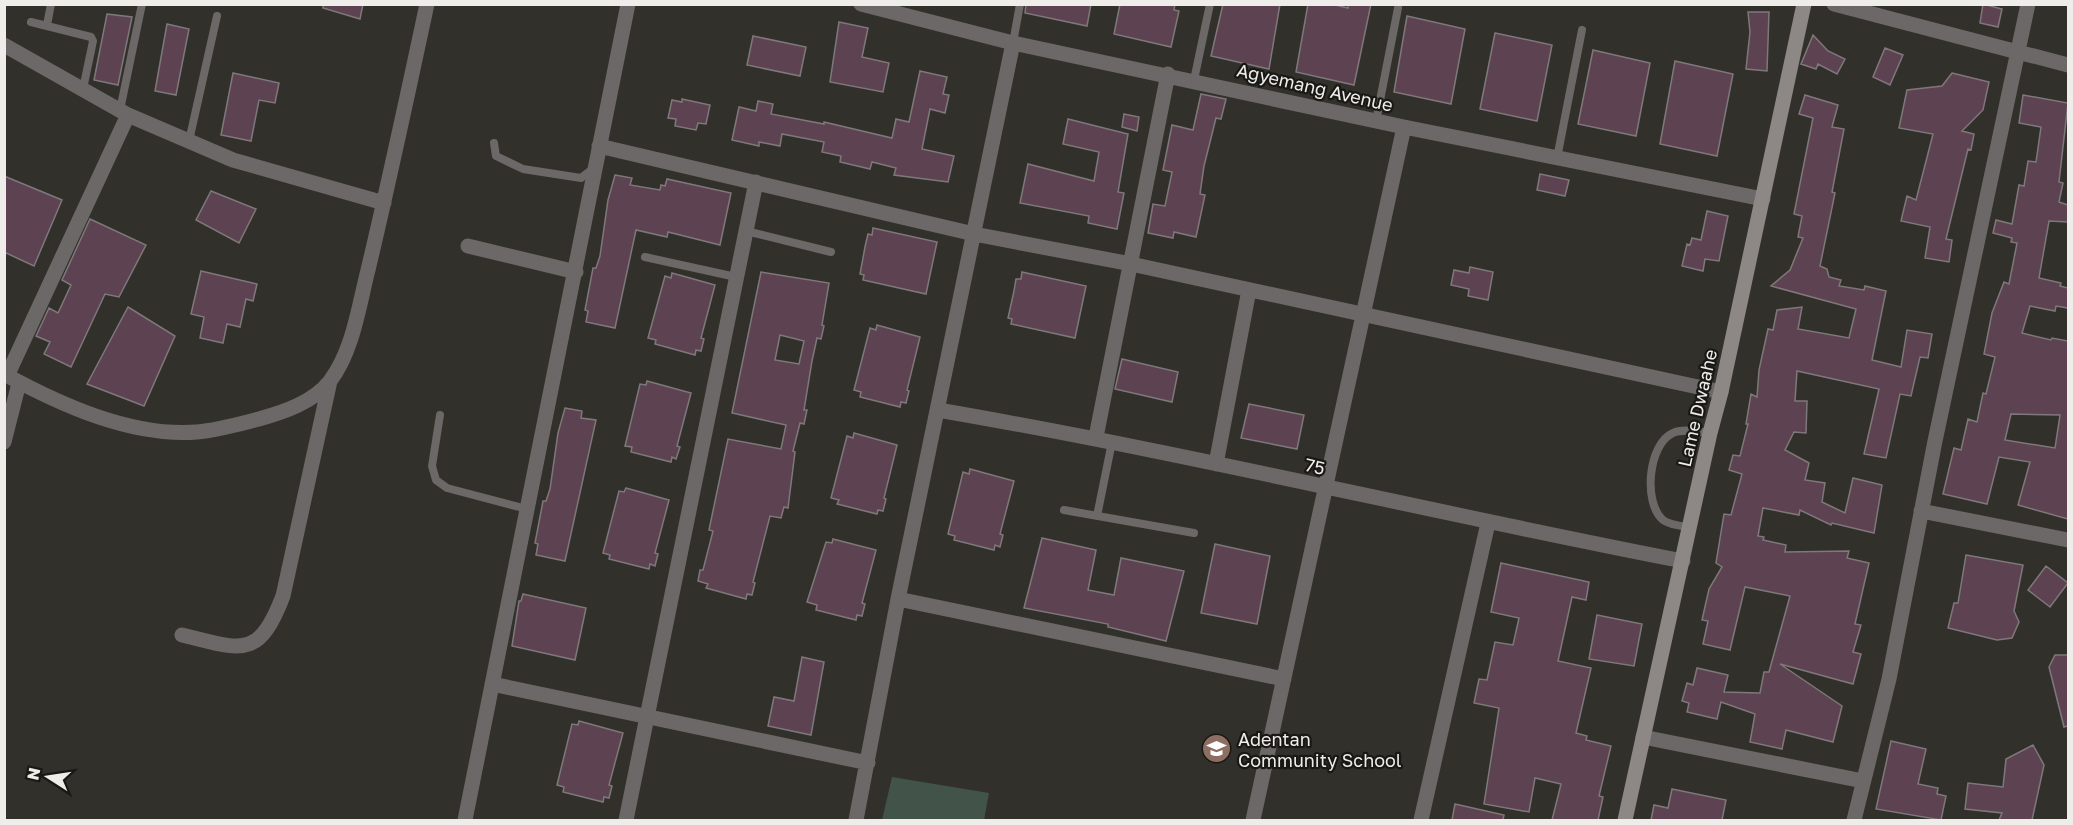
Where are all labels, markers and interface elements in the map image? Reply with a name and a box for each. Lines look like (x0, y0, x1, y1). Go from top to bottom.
street label: Agyemang Avenue (1235, 58, 1395, 116)
street label: Lame Dwaahe (1673, 347, 1721, 469)
street label: 75 (1303, 453, 1327, 479)
place label: Adentan Community School (1238, 728, 1402, 771)
school or university icon: Adentan Community School (1201, 733, 1233, 765)
north arrow (18, 747, 78, 807)
text: N (22, 766, 44, 782)

